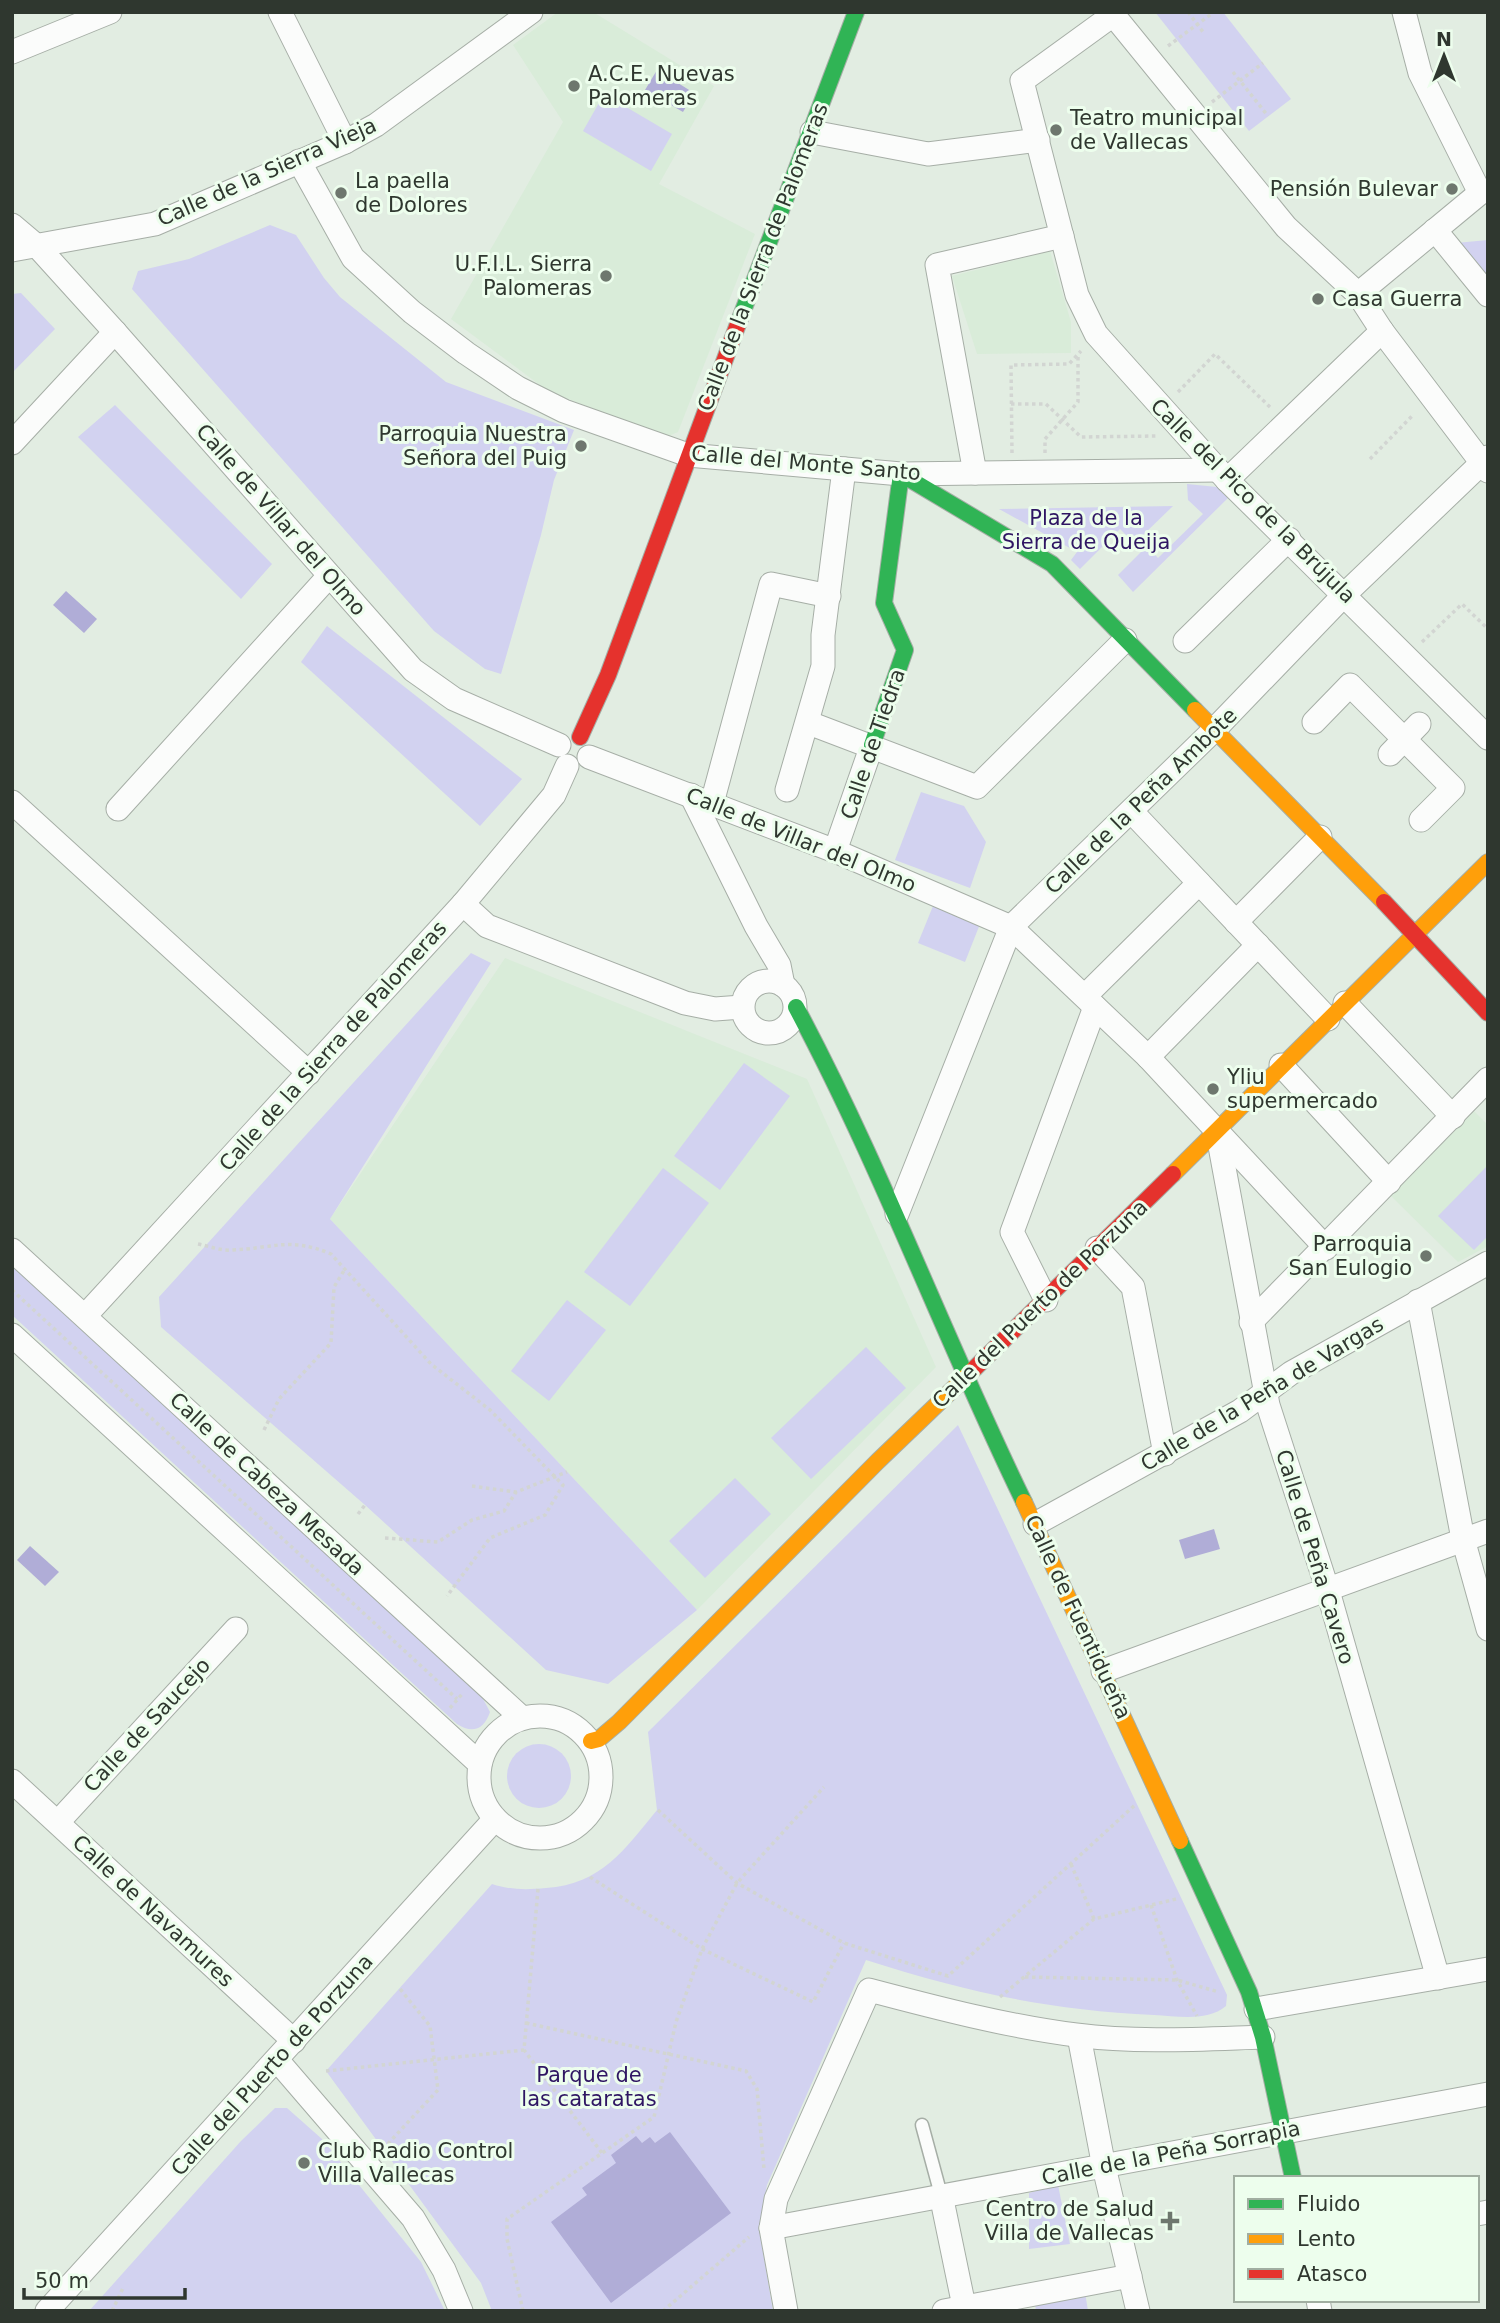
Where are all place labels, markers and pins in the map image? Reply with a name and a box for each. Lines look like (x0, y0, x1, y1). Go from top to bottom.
place label: A.C.E. Nuevas Palomeras (588, 62, 735, 110)
marker: A.C.E. Nuevas Palomeras (566, 78, 582, 94)
place label: Teatro municipal de Vallecas (1069, 106, 1243, 154)
marker: Teatro municipal de Vallecas (1048, 122, 1064, 138)
place label: La paella de Dolores (355, 169, 468, 217)
place label: Pensión Bulevar (1270, 177, 1438, 201)
marker: Pensión Bulevar (1444, 181, 1460, 197)
marker: La paella de Dolores (333, 185, 349, 201)
place label: U.F.I.L. Sierra Palomeras (455, 252, 592, 300)
marker: U.F.I.L. Sierra Palomeras (598, 268, 614, 284)
place label: Casa Guerra (1332, 287, 1462, 311)
marker: Casa Guerra (1310, 291, 1326, 307)
place label: Parroquia Nuestra Señora del Puig (378, 422, 567, 470)
marker: Parroquia Nuestra Señora del Puig (573, 438, 589, 454)
place label: Yliu supermercado (1226, 1065, 1378, 1113)
marker: Yliu supermercado (1205, 1081, 1221, 1097)
place label: Parroquia San Eulogio (1289, 1232, 1412, 1280)
marker: Parroquia San Eulogio (1418, 1248, 1434, 1264)
place label: Club Radio Control Villa Vallecas (318, 2139, 513, 2187)
marker: Club Radio Control Villa Vallecas (296, 2155, 312, 2171)
place label: Centro de Salud Villa de Vallecas (985, 2197, 1154, 2245)
marker: Centro de Salud Villa de Vallecas (1160, 2211, 1180, 2231)

